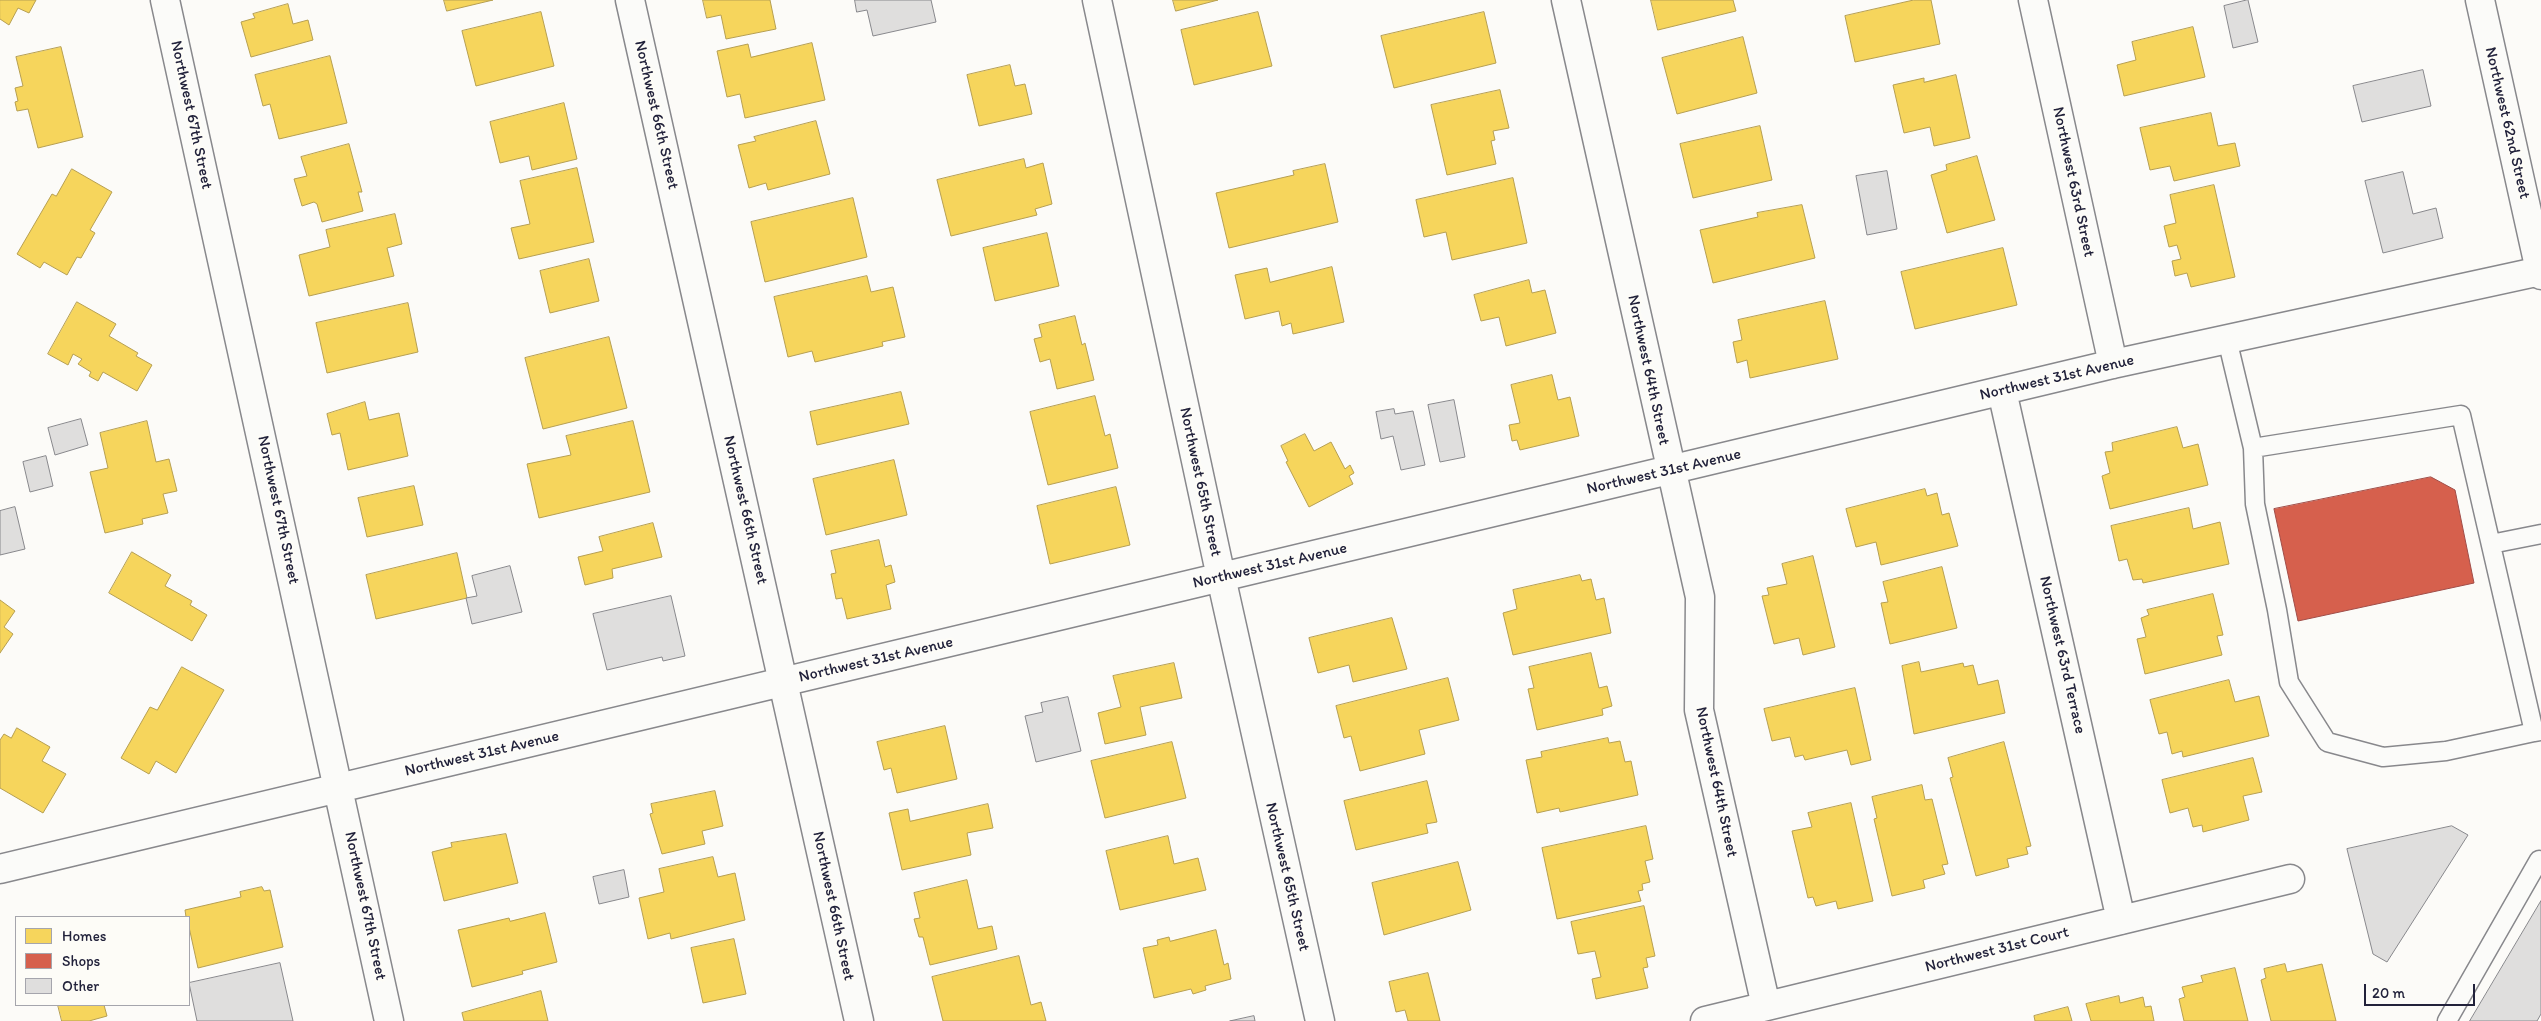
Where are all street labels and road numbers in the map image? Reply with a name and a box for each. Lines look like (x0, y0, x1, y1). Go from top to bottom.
street label: Northwest 67th Street (166, 39, 216, 191)
street label: Northwest 66th Street (630, 39, 682, 191)
street label: Northwest 62nd Street (2480, 45, 2534, 201)
street label: Northwest 63rd Street (2048, 105, 2098, 259)
street label: Northwest 64th Street (1623, 293, 1673, 447)
street label: Northwest 31st Avenue (1978, 351, 2136, 405)
street label: Northwest 65th Street (1175, 406, 1225, 558)
street label: Northwest 67th Street (253, 434, 303, 586)
street label: Northwest 66th Street (719, 434, 771, 586)
street label: Northwest 31st Avenue (1585, 445, 1743, 499)
street label: Northwest 31st Avenue (1191, 539, 1349, 593)
street label: Northwest 63rd Terrace (2035, 574, 2089, 736)
street label: Northwest 31st Avenue (797, 633, 955, 687)
street label: Northwest 64th Street (1691, 705, 1741, 859)
street label: Northwest 31st Avenue (403, 727, 561, 781)
street label: Northwest 65th Street (1261, 801, 1313, 953)
street label: Northwest 67th Street (340, 830, 390, 982)
street label: Northwest 66th Street (808, 830, 858, 982)
street label: Northwest 31st Court (1923, 923, 2071, 977)

